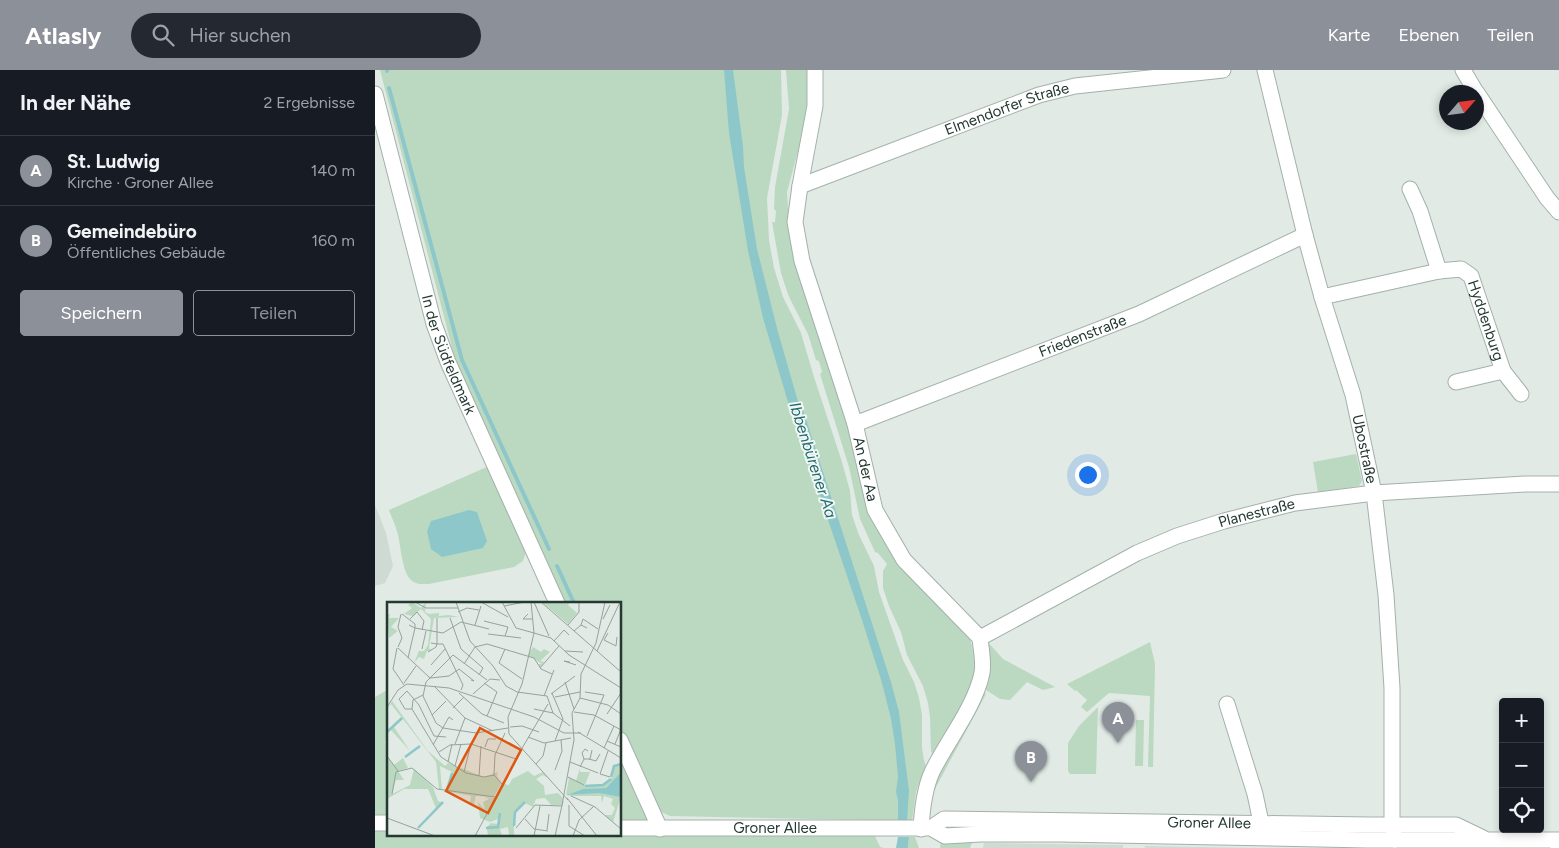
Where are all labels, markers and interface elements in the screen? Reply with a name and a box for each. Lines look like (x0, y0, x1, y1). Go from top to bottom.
search box (131, 13, 481, 58)
text: Atlasly (25, 21, 101, 50)
icon: search (149, 21, 177, 49)
text: Hier suchen (189, 24, 291, 47)
text: Karte (1328, 24, 1370, 46)
text: Ebenen (1398, 24, 1459, 46)
text: Teilen (1487, 24, 1534, 46)
street label: Elmendorfer Straße (942, 79, 1071, 139)
north arrow (1439, 85, 1484, 130)
text: In der Nähe (20, 90, 131, 115)
text: 2 Ergebnisse (263, 93, 355, 112)
text: St. Ludwig (67, 150, 160, 173)
text: A (30, 161, 42, 180)
text: 140 m (311, 161, 355, 180)
text: Kirche · Groner Allee (67, 173, 213, 192)
text: Gemeindebüro (67, 220, 197, 243)
text: B (31, 231, 41, 250)
text: 160 m (312, 231, 355, 250)
text: Öffentliches Gebäude (67, 243, 225, 262)
street label: Hyddenburg (1464, 278, 1508, 363)
button: Speichern (20, 290, 183, 336)
button: Teilen (193, 290, 355, 336)
street label: In der Südfeldmark (418, 293, 480, 418)
street label: Friedenstraße (1036, 311, 1129, 361)
water label: Ibbenbürener Aa (785, 400, 841, 520)
street label: Ubostraße (1348, 413, 1381, 485)
street label: An der Aa (849, 435, 882, 503)
your location (1075, 462, 1101, 488)
street label: Planestraße (1216, 494, 1297, 531)
inset map (387, 602, 621, 836)
map controls (1499, 698, 1544, 833)
button: + (1499, 698, 1544, 743)
pin: A (1102, 702, 1134, 743)
pin: B (1015, 741, 1047, 782)
button: − (1499, 743, 1544, 788)
button: locate (1499, 788, 1544, 833)
street label: Groner Allee (1167, 813, 1251, 832)
street label: Groner Allee (733, 819, 817, 837)

